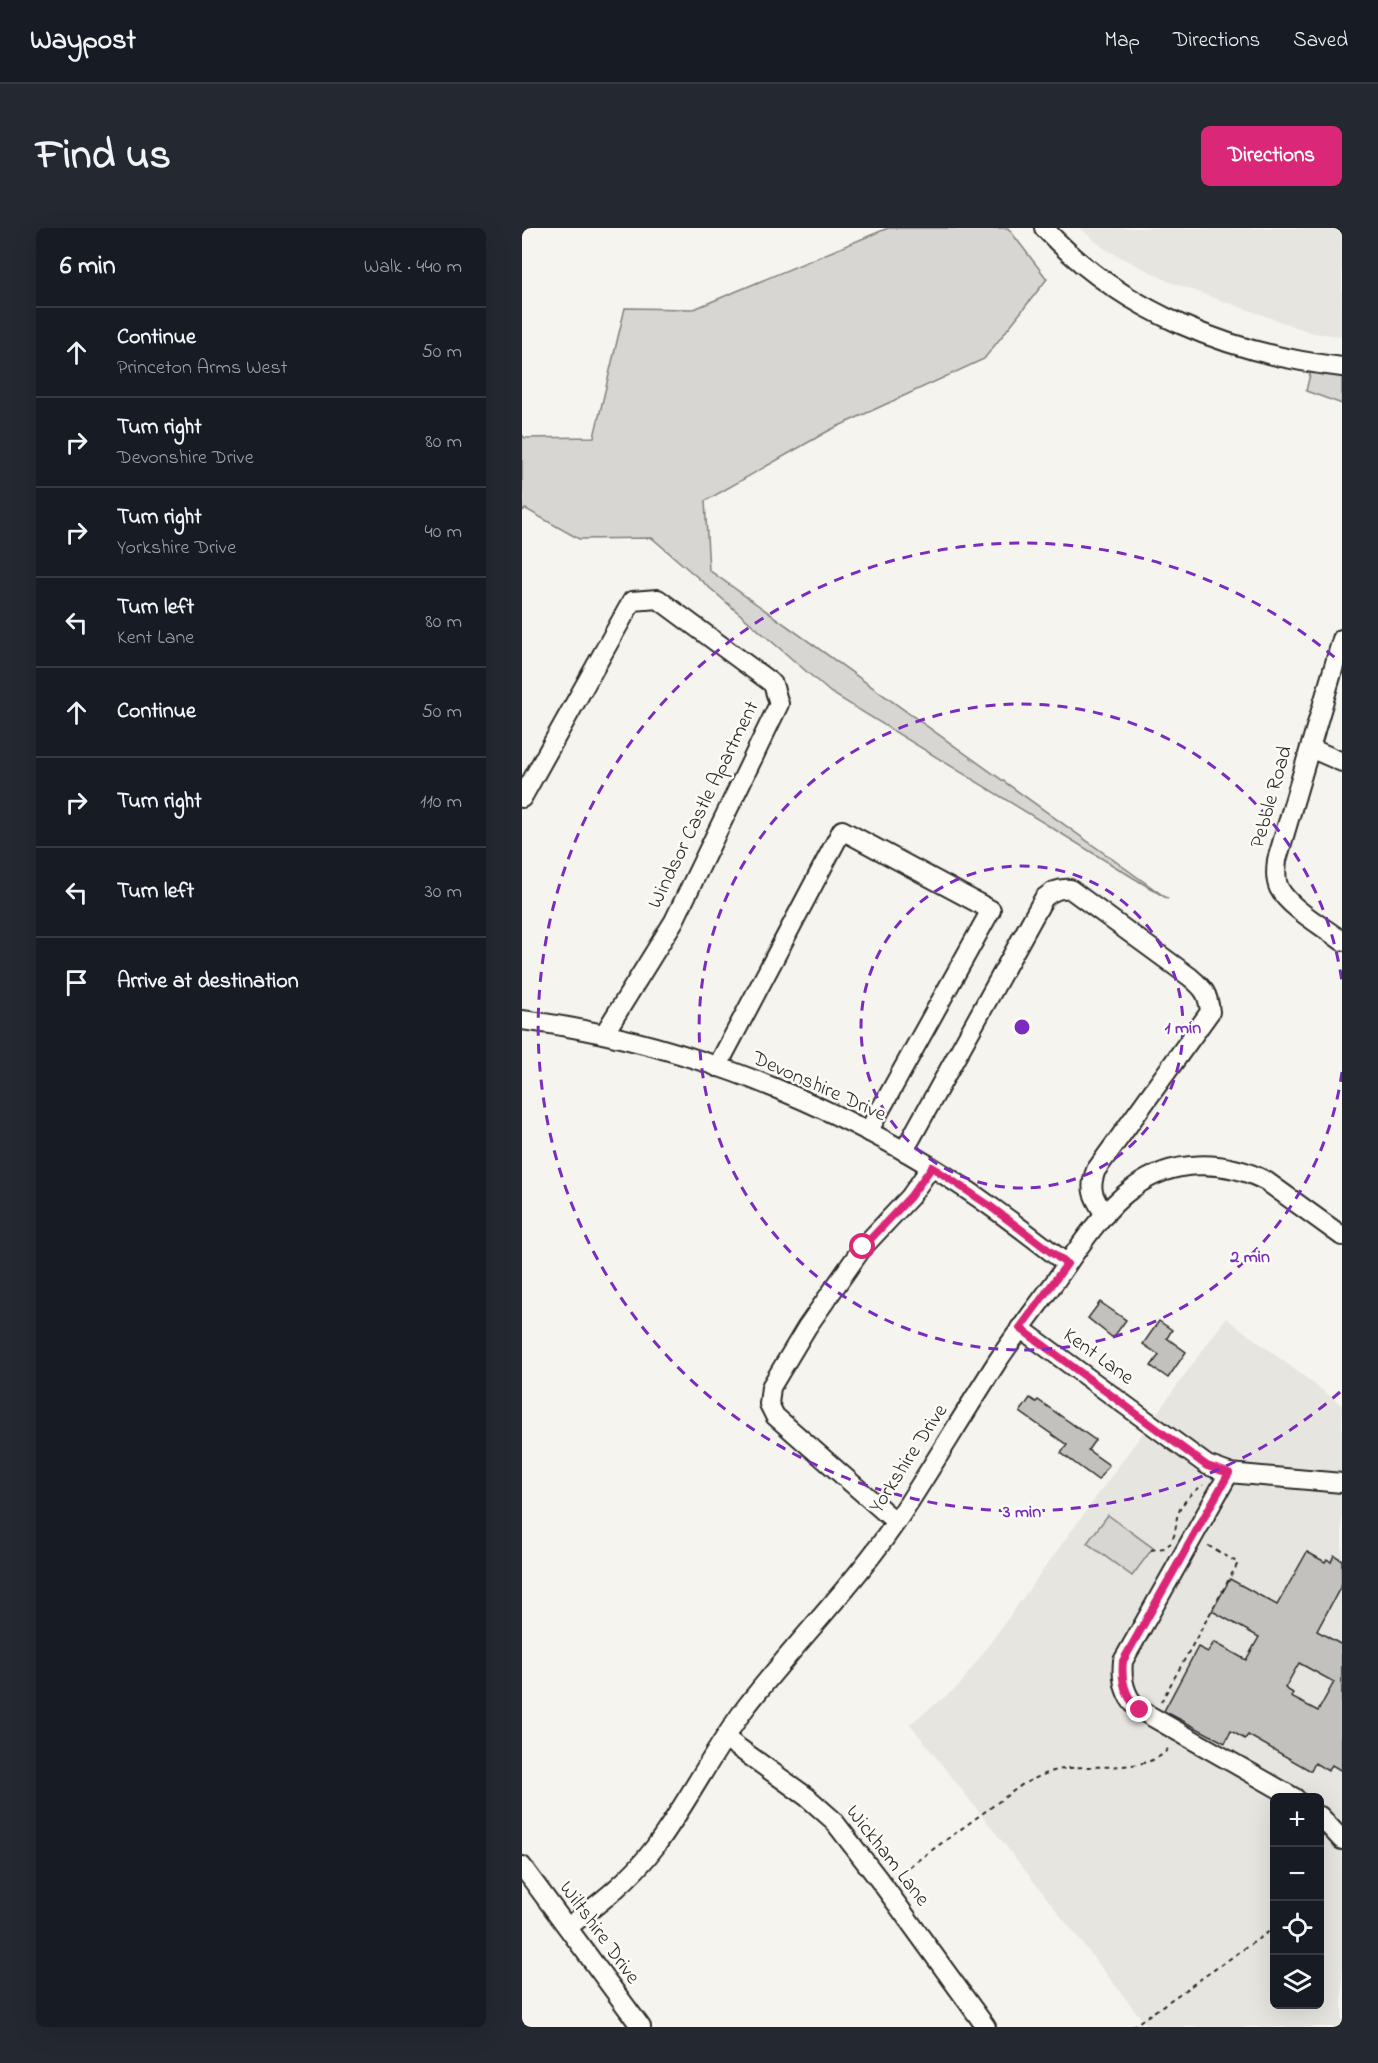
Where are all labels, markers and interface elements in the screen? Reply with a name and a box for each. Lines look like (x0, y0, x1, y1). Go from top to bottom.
text: Waypost (30, 21, 136, 62)
text: Map (1104, 26, 1140, 56)
text: Directions (1173, 26, 1260, 56)
text: Saved (1293, 26, 1348, 56)
text: Find us (36, 126, 171, 187)
button: Directions (1201, 126, 1342, 186)
text: 6 min (60, 248, 116, 286)
text: Walk · 440 m (364, 253, 462, 282)
text: Continue (117, 322, 196, 354)
icon: ahead (60, 336, 93, 369)
text: 50 m (421, 338, 462, 367)
text: Princeton Arms West (117, 354, 287, 383)
text: Turn right (117, 412, 202, 444)
icon: right (60, 426, 93, 459)
text: 80 m (425, 428, 462, 457)
text: Devonshire Drive (117, 444, 254, 473)
text: Turn right (117, 502, 202, 534)
icon: right (60, 516, 93, 549)
text: 40 m (425, 518, 462, 547)
text: Yorkshire Drive (117, 534, 236, 563)
text: Turn left (117, 592, 194, 624)
icon: left (60, 606, 93, 639)
text: 80 m (425, 608, 462, 637)
text: Kent Lane (117, 624, 194, 653)
icon: ahead (60, 696, 93, 729)
text: Continue (117, 696, 196, 728)
street label: Windsor Castle Apartment (641, 696, 767, 914)
text: 50 m (421, 698, 462, 727)
street label: Pebble Road (1243, 742, 1301, 852)
icon: right (60, 786, 93, 819)
text: Turn right (117, 786, 202, 818)
text: 110 m (420, 788, 462, 817)
icon: left (60, 876, 93, 909)
text: Turn left (117, 876, 194, 908)
text: 30 m (425, 878, 462, 907)
icon: arrive (60, 966, 93, 999)
text: Arrive at destination (117, 966, 299, 998)
text: 1 min (1165, 1016, 1201, 1042)
centre of rings (1012, 1017, 1032, 1037)
street label: Devonshire Drive (746, 1044, 891, 1130)
route start (849, 1233, 875, 1259)
text: 2 min (1229, 1245, 1270, 1271)
street label: Kent Lane (1056, 1321, 1140, 1393)
street label: Yorkshire Drive (862, 1398, 956, 1520)
text: 3 min (1002, 1500, 1041, 1526)
route end (1126, 1696, 1152, 1722)
map controls (1270, 1793, 1324, 2009)
button: + (1270, 1793, 1324, 1847)
street label: Wickham Lane (838, 1799, 937, 1914)
button: − (1270, 1847, 1324, 1901)
street label: Wiltshire Drive (551, 1875, 647, 1991)
button: locate (1270, 1901, 1324, 1955)
button: layers (1270, 1955, 1324, 2009)

